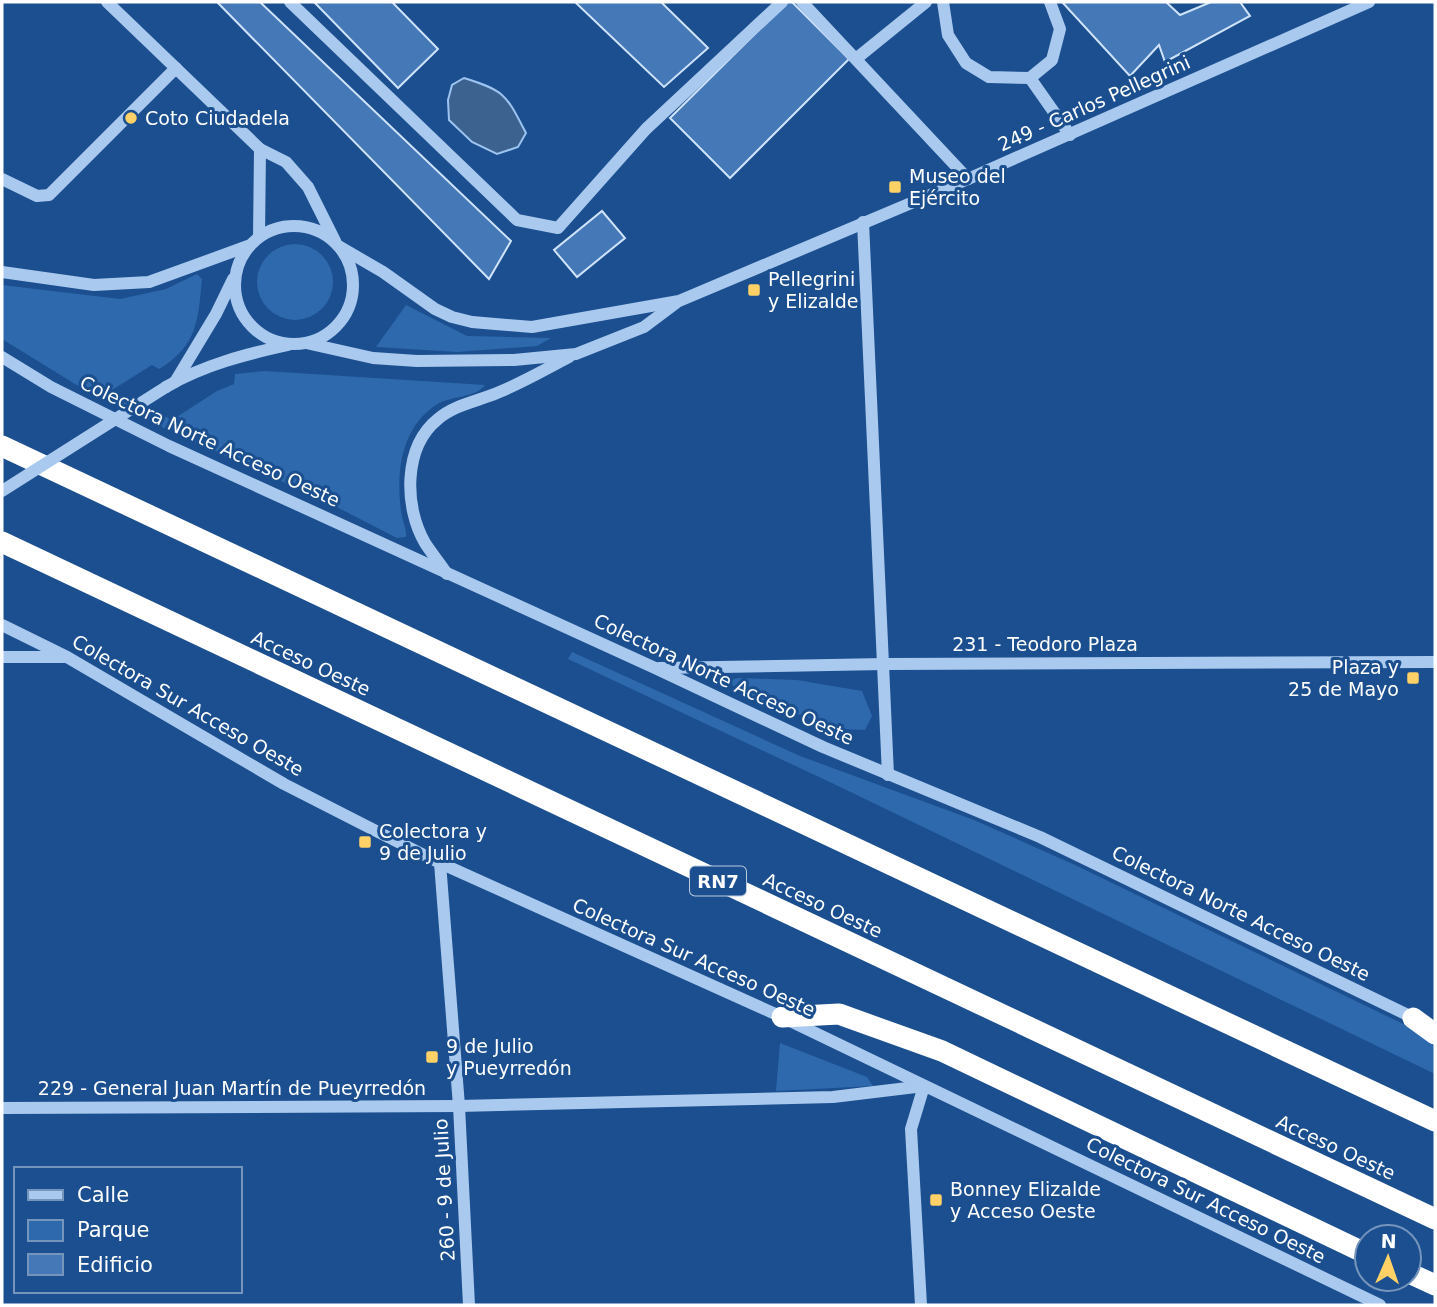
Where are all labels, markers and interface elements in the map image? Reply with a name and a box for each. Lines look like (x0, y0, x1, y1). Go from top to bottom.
street label: 249 - Carlos Pellegrini (995, 51, 1193, 155)
place label: Coto Ciudadela (145, 107, 290, 129)
marker: Coto Ciudadela (123, 110, 139, 126)
place label: Museo del Ejército (909, 165, 1006, 209)
marker: Museo del Ejército (887, 179, 903, 195)
place label: Pellegrini y Elizalde (768, 268, 859, 312)
marker: Pellegrini y Elizalde (746, 282, 762, 298)
street label: Colectora Norte Acceso Oeste (77, 371, 343, 511)
street label: Colectora Norte Acceso Oeste (591, 609, 857, 749)
street label: Acceso Oeste (248, 626, 374, 700)
street label: Colectora Sur Acceso Oeste (68, 630, 308, 780)
street label: 231 - Teodoro Plaza (952, 633, 1138, 655)
place label: Plaza y 25 de Mayo (1288, 656, 1399, 700)
marker: Plaza y 25 de Mayo (1405, 670, 1421, 686)
place label: Colectora y 9 de Julio (379, 820, 487, 864)
marker: Colectora y 9 de Julio (357, 834, 373, 850)
street label: Colectora Norte Acceso Oeste (1108, 841, 1374, 985)
road number: RN7 (690, 866, 746, 896)
street label: Acceso Oeste (760, 868, 886, 942)
street label: Colectora Sur Acceso Oeste (569, 893, 819, 1021)
place label: 9 de Julio y Pueyrredón (446, 1035, 572, 1079)
marker: 9 de Julio y Pueyrredón (424, 1049, 440, 1065)
street label: 229 - General Juan Martín de Pueyrredón (38, 1077, 426, 1099)
street label: Acceso Oeste (1273, 1110, 1399, 1184)
street label: 260 - 9 de Julio (429, 1118, 459, 1262)
street label: Colectora Sur Acceso Oeste (1083, 1132, 1329, 1268)
legend (14, 1167, 242, 1293)
place label: Bonney Elizalde y Acceso Oeste (950, 1178, 1101, 1222)
text: Calle (77, 1183, 129, 1207)
marker: Bonney Elizalde y Acceso Oeste (928, 1192, 944, 1208)
text: Parque (77, 1218, 149, 1242)
north arrow (1353, 1223, 1423, 1293)
text: N (1380, 1230, 1397, 1252)
text: Edificio (77, 1253, 153, 1277)

